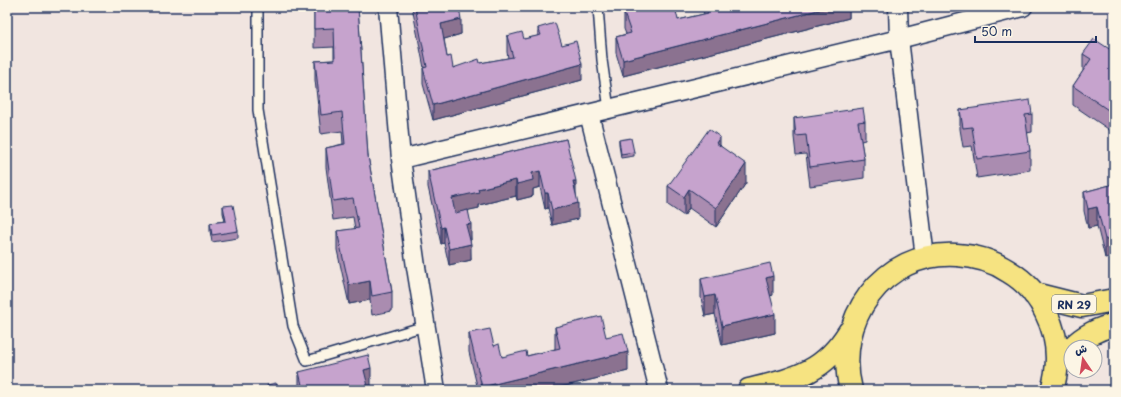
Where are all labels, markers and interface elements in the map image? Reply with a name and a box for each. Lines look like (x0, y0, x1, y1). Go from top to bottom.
scale bar (975, 18, 1096, 44)
text: 50 m (981, 22, 1012, 40)
road number: RN 29 (1052, 295, 1096, 313)
north arrow (1063, 339, 1103, 379)
text: ش (1073, 339, 1088, 358)

